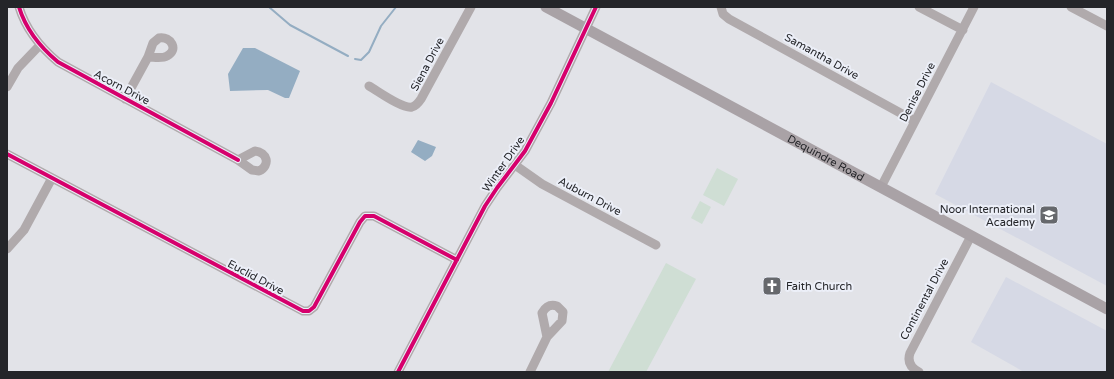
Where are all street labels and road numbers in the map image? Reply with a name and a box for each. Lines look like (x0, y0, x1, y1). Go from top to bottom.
street label: Samantha Drive (782, 31, 861, 82)
street label: Siena Drive (408, 35, 447, 93)
street label: Denise Drive (897, 60, 938, 124)
street label: Acorn Drive (92, 67, 152, 108)
street label: Dequindre Road (785, 132, 866, 184)
street label: Winter Drive (479, 134, 527, 195)
street label: Auburn Drive (556, 174, 623, 218)
street label: Continental Drive (898, 256, 951, 342)
street label: Euclid Drive (225, 257, 286, 298)

